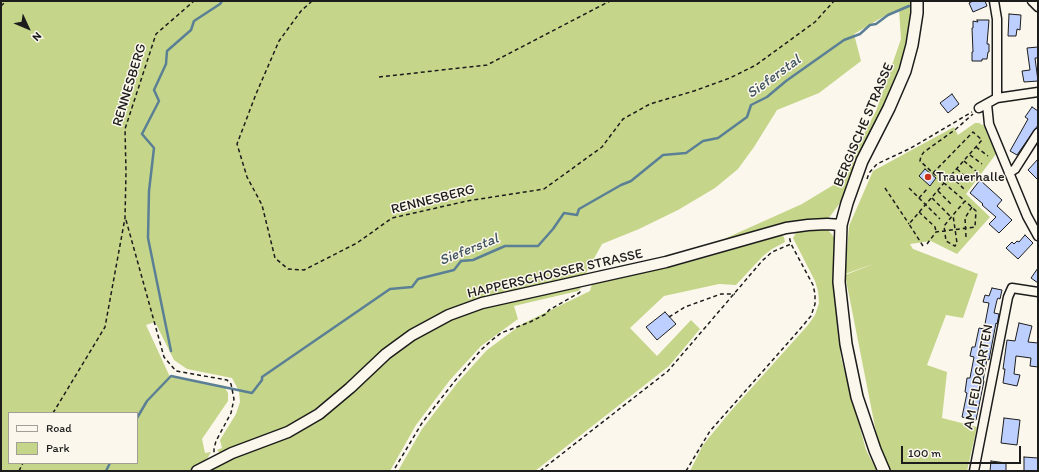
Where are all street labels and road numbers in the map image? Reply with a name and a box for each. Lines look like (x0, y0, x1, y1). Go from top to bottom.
street label: RENNESBERG (109, 42, 151, 128)
street label: BERGISCHE STRASSE (830, 60, 898, 190)
street label: RENNESBERG (389, 181, 477, 219)
street label: HAPPERSCHOSSER STRASSE (466, 246, 644, 302)
street label: AM FELDGARTEN (961, 323, 997, 431)

